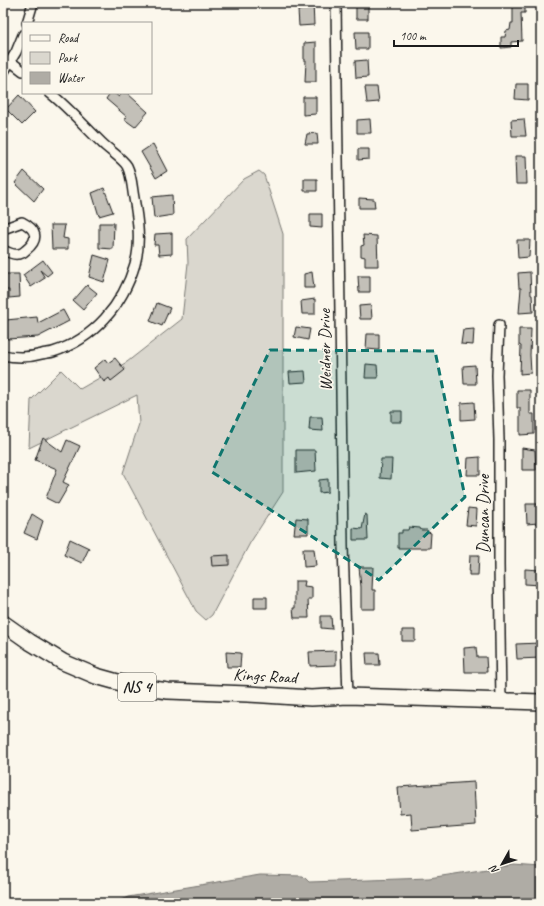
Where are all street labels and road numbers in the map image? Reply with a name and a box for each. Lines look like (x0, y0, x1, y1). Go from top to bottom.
street label: Weidner Drive (314, 307, 336, 391)
street label: Duncan Drive (473, 473, 494, 553)
street label: Kings Road (233, 664, 300, 688)
road number: NS 4 (118, 673, 156, 701)

